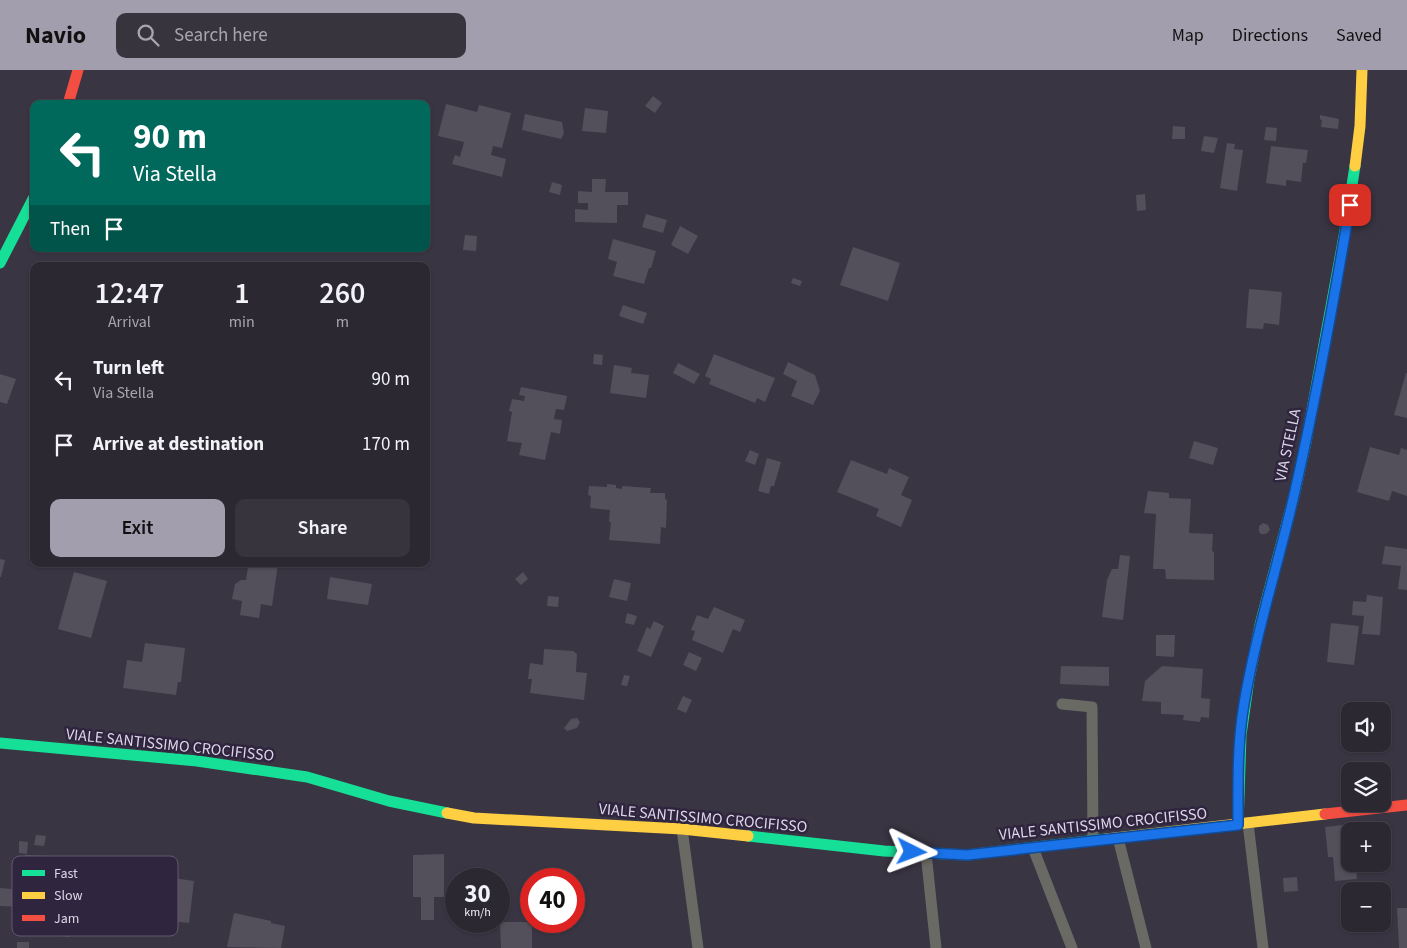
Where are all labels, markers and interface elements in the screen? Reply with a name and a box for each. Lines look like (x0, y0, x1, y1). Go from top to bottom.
search box (116, 13, 466, 58)
text: Navio (25, 18, 86, 53)
icon: search (134, 21, 162, 49)
text: Search here (174, 22, 268, 49)
text: Map (1172, 23, 1204, 48)
text: Directions (1232, 23, 1308, 48)
text: Saved (1336, 23, 1382, 48)
text: 90 m (133, 112, 207, 162)
icon: left (50, 120, 115, 185)
text: Via Stella (133, 158, 217, 190)
pin (1329, 184, 1371, 226)
icon: arrive (1336, 191, 1364, 219)
icon: arrive (100, 215, 128, 243)
text: Then (50, 216, 90, 243)
text: 12:47 (95, 272, 164, 315)
text: 1 (234, 272, 250, 315)
text: 260 (319, 272, 365, 315)
text: Arrival (108, 311, 151, 333)
text: min (229, 311, 255, 333)
text: m (336, 311, 349, 333)
text: Turn left (93, 355, 164, 382)
icon: left (50, 366, 78, 394)
text: 90 m (372, 366, 410, 393)
text: Via Stella (93, 382, 154, 404)
street label: VIA STELLA (1270, 406, 1307, 483)
icon: arrive (50, 431, 78, 459)
text: Arrive at destination (93, 431, 264, 458)
text: 170 m (362, 431, 410, 458)
button: Exit (50, 499, 225, 557)
button: Share (235, 499, 410, 557)
map controls (1341, 702, 1391, 932)
button: sound (1341, 702, 1391, 752)
street label: VIALE SANTISSIMO CROCIFISSO (65, 723, 275, 767)
button: layers (1341, 762, 1391, 812)
street label: VIALE SANTISSIMO CROCIFISSO (598, 798, 808, 838)
street label: VIALE SANTISSIMO CROCIFISSO (998, 802, 1208, 846)
button: + (1341, 822, 1391, 872)
position arrow (885, 825, 937, 877)
legend (12, 856, 178, 936)
text: Fast (54, 864, 78, 884)
speed limit sign: 40 (520, 868, 585, 933)
text: 30 (464, 876, 491, 912)
button: − (1341, 882, 1391, 932)
text: Slow (54, 886, 83, 906)
text: km/h (464, 904, 491, 921)
text: Jam (54, 909, 79, 929)

